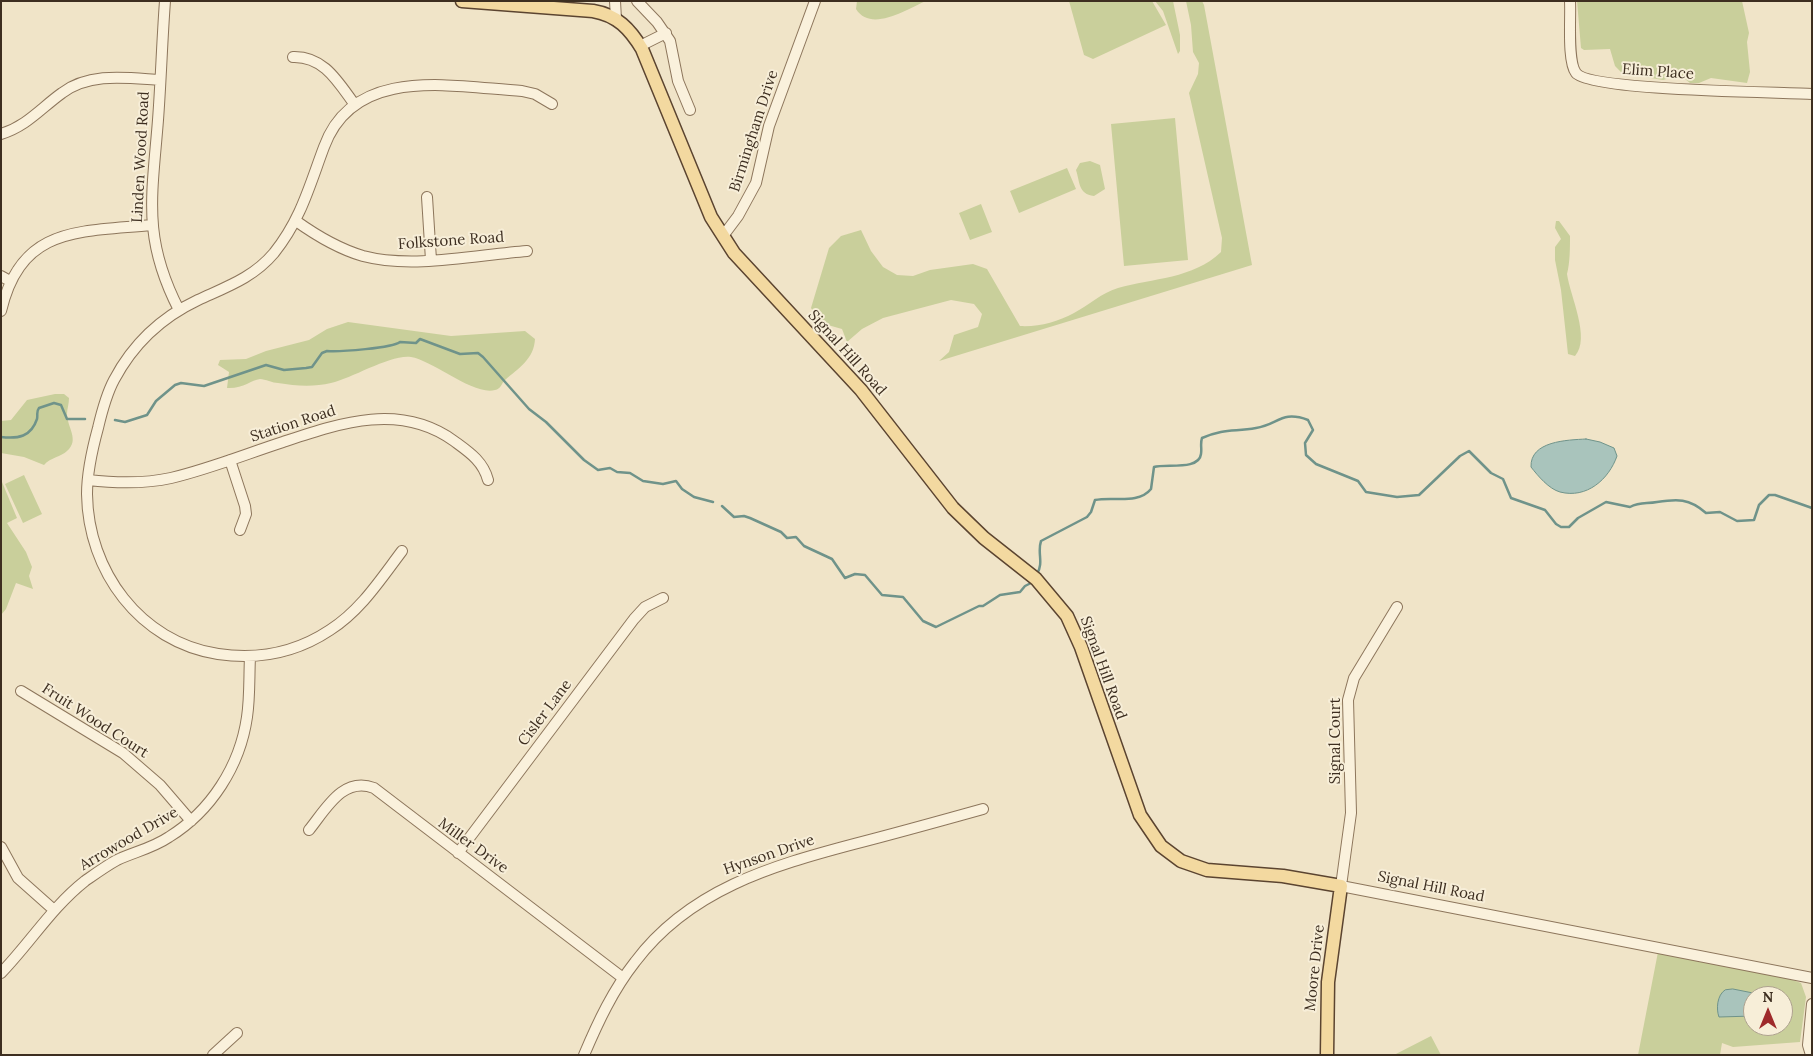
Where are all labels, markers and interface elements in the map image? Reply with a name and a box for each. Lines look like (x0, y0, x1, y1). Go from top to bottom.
street label: Elim Place (1622, 61, 1694, 83)
street label: Birmingham Drive (726, 68, 782, 194)
street label: Linden Wood Road (129, 91, 153, 223)
street label: Folkstone Road (397, 228, 505, 254)
street label: Signal Hill Road (804, 307, 890, 399)
street label: Station Road (248, 402, 338, 446)
street label: Signal Hill Road (1076, 614, 1130, 722)
street label: Cisler Lane (514, 676, 576, 750)
street label: Fruit Wood Court (38, 680, 152, 762)
street label: Signal Court (1327, 698, 1345, 784)
street label: Arrowood Drive (77, 804, 181, 874)
street label: Miller Drive (434, 815, 512, 877)
street label: Hynson Drive (721, 831, 817, 879)
street label: Signal Hill Road (1376, 868, 1486, 906)
street label: Moore Drive (1301, 924, 1329, 1012)
north arrow (1743, 986, 1793, 1036)
text: N (1763, 988, 1773, 1006)

